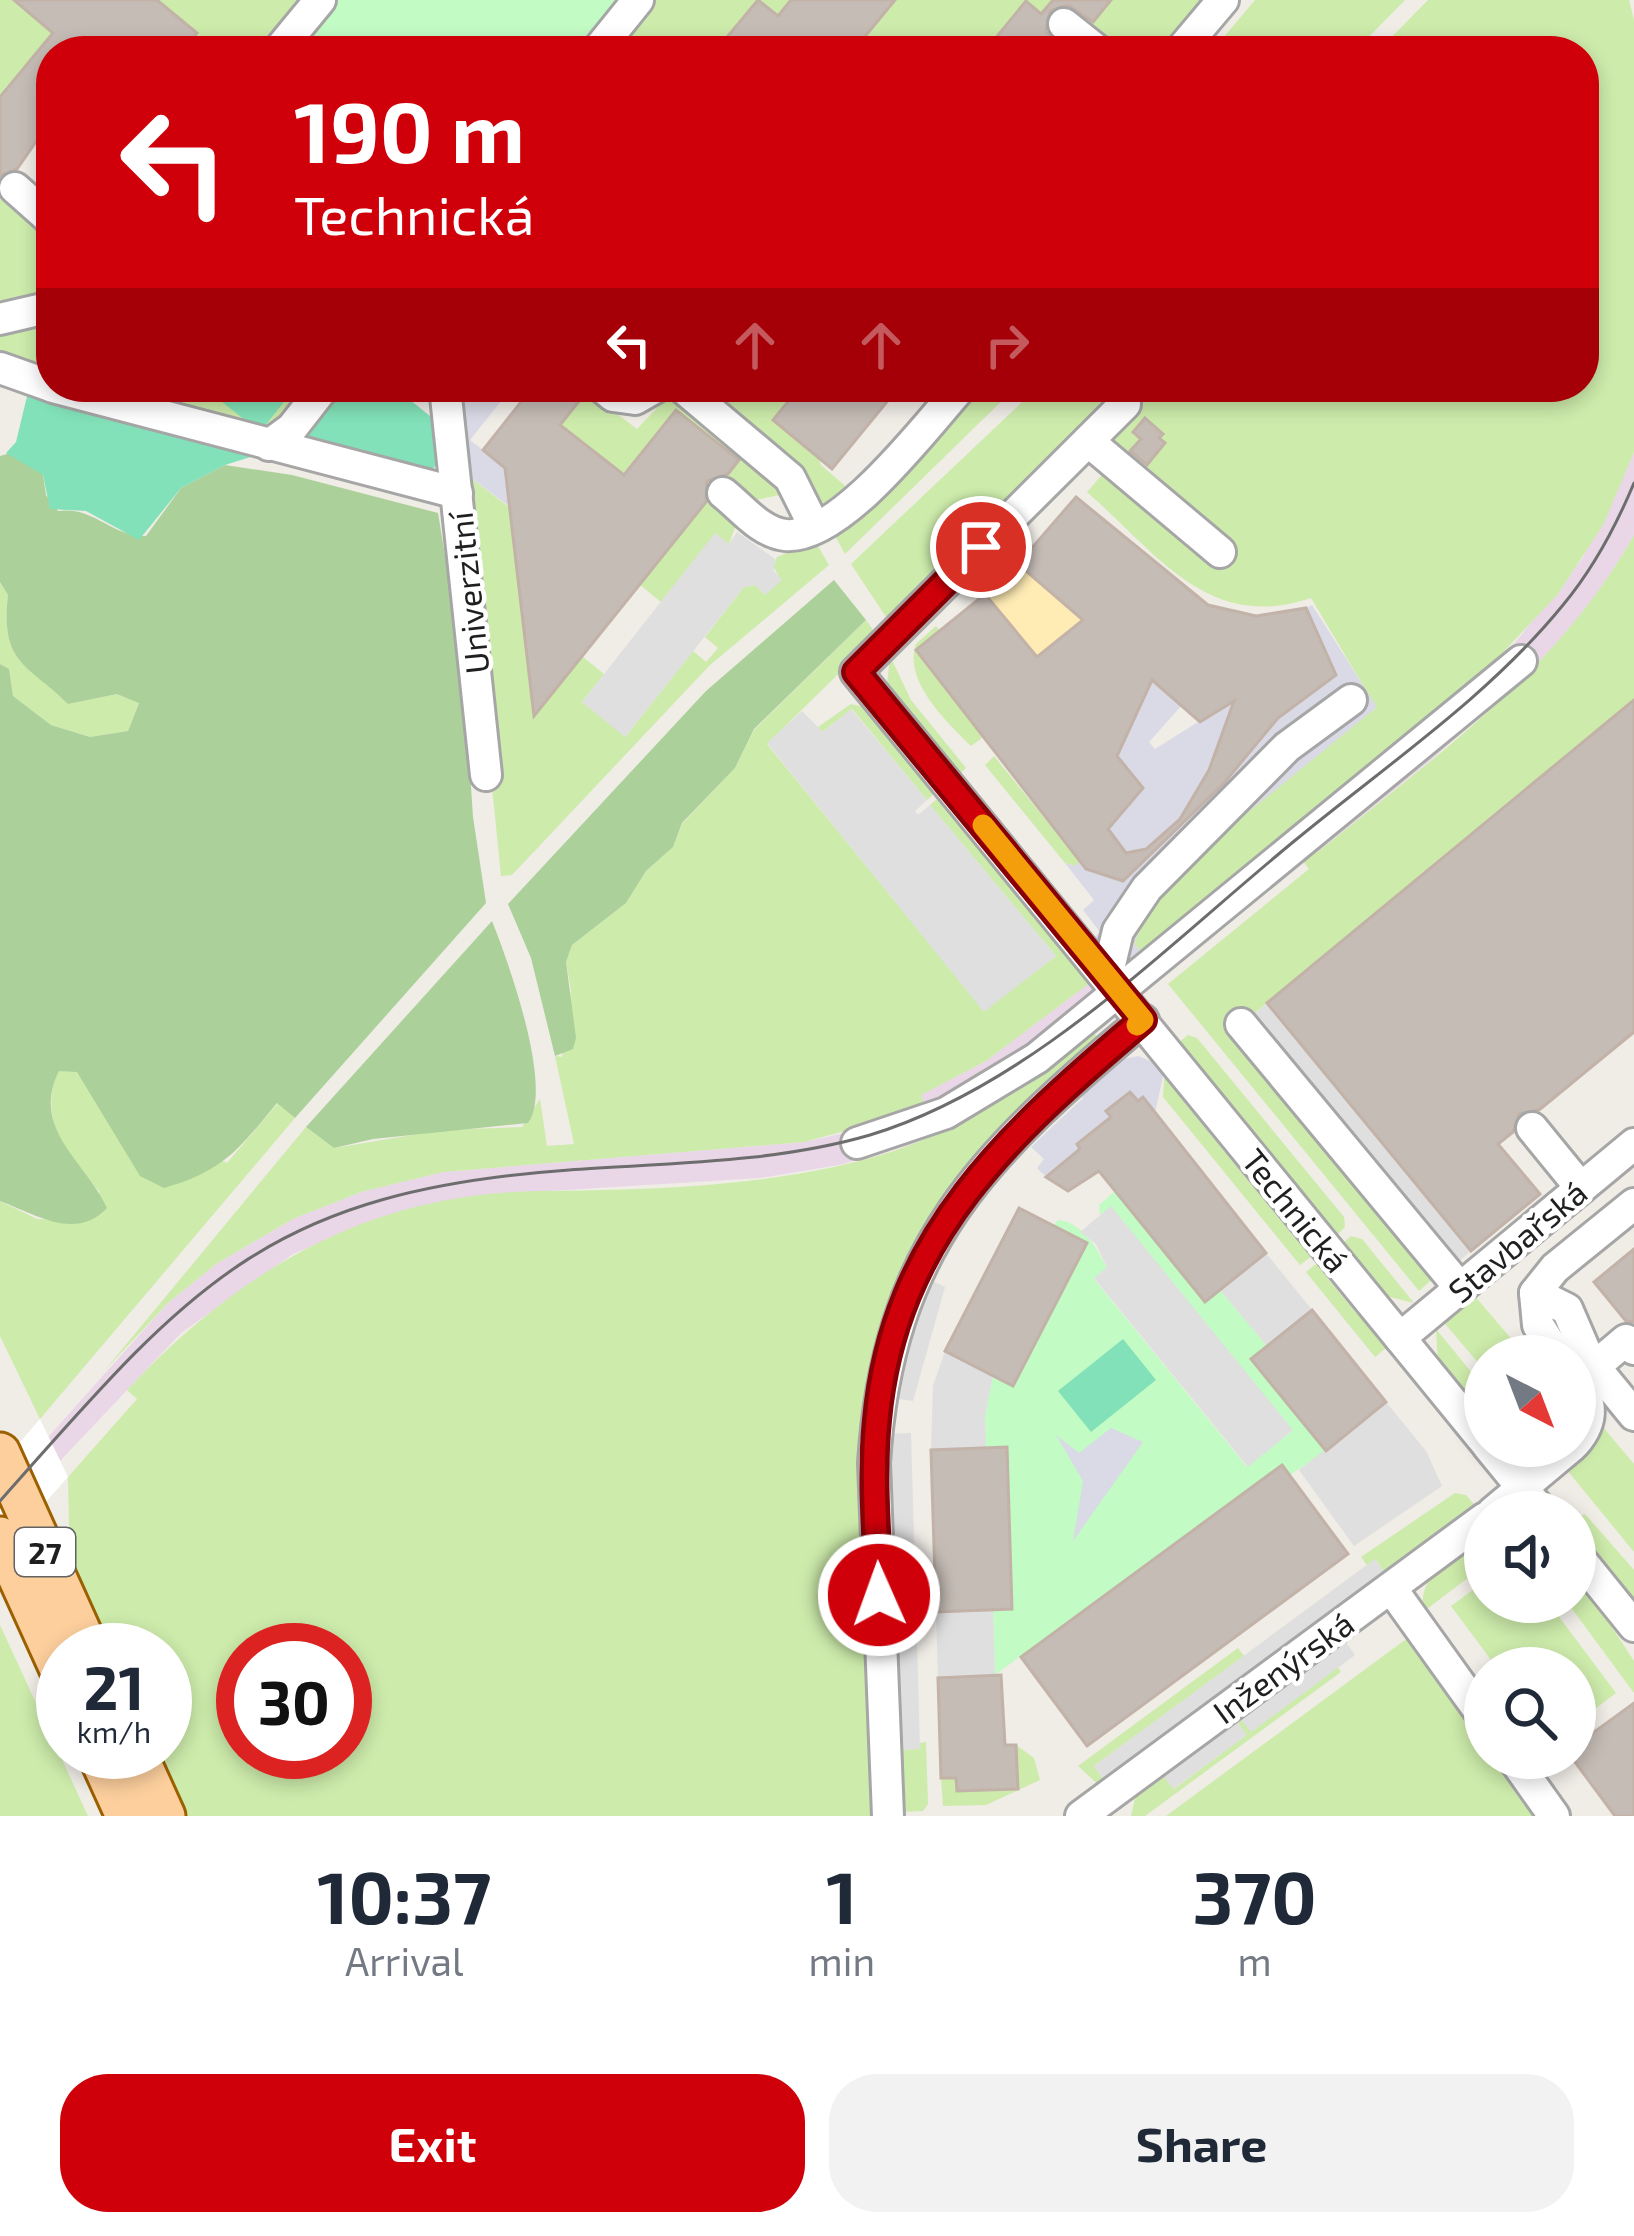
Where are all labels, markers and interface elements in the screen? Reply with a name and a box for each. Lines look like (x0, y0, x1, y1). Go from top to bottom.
text: 190 m (294, 79, 525, 180)
icon: left (96, 84, 252, 240)
text: Technická (294, 181, 534, 246)
icon: left (596, 312, 662, 378)
icon: ahead (722, 312, 788, 378)
icon: ahead (848, 312, 914, 378)
icon: right (974, 312, 1040, 378)
pin (930, 496, 1032, 598)
street label: Univerzitní (439, 508, 496, 676)
icon: arrive (948, 514, 1014, 580)
street label: Technická (1234, 1140, 1358, 1280)
street label: Stavbařská (1440, 1172, 1594, 1310)
north arrow (1464, 1335, 1596, 1467)
map controls (1464, 1335, 1596, 1779)
button: sound (1464, 1491, 1596, 1623)
road number: 27 (15, 1528, 75, 1576)
position arrow (816, 1532, 942, 1658)
street label: Inženýrská (1205, 1603, 1361, 1731)
speed limit sign: 30 (216, 1623, 372, 1779)
button: search (1464, 1647, 1596, 1779)
text: 21 (84, 1650, 144, 1722)
text: km/h (77, 1713, 151, 1749)
text: 10:37 (317, 1852, 491, 1938)
text: 1 (826, 1852, 857, 1938)
text: 370 (1192, 1852, 1317, 1938)
text: Arrival (345, 1937, 464, 1984)
text: min (809, 1937, 875, 1984)
text: m (1237, 1937, 1272, 1984)
button: Exit (60, 2074, 805, 2212)
button: Share (829, 2074, 1574, 2212)

